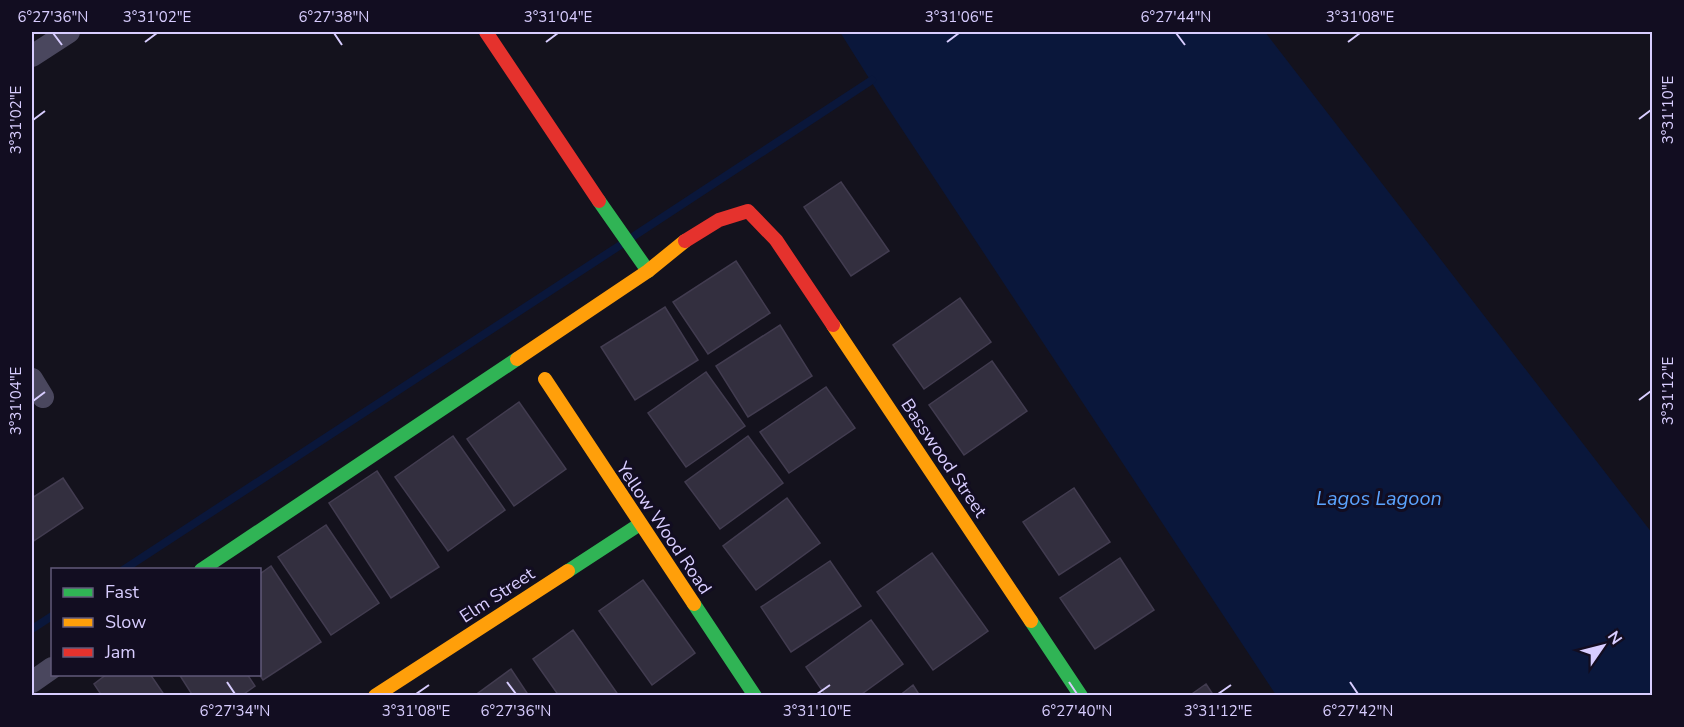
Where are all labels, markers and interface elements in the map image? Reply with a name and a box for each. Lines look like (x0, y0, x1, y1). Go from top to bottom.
text: 6°27'36"N (18, 7, 88, 27)
text: 3°31'02"E (123, 7, 191, 27)
text: 6°27'38"N (299, 7, 369, 27)
text: 3°31'04"E (524, 7, 592, 27)
text: 3°31'06"E (925, 7, 993, 27)
text: 6°27'44"N (1141, 7, 1211, 27)
text: 3°31'08"E (1326, 7, 1394, 27)
text: 3°31'10"E (1658, 76, 1678, 144)
text: 3°31'02"E (6, 86, 26, 154)
text: 3°31'12"E (1658, 357, 1678, 425)
text: 3°31'04"E (6, 367, 26, 435)
street label: Basswood Street (895, 394, 993, 523)
street label: Yellow Wood Road (610, 456, 717, 599)
water label: Lagos Lagoon (1316, 485, 1442, 512)
street label: Elm Street (455, 561, 540, 628)
legend (51, 568, 261, 676)
text: Fast (105, 580, 140, 604)
text: Slow (105, 610, 146, 634)
north arrow (1573, 616, 1633, 676)
text: N (1602, 627, 1627, 649)
text: Jam (104, 640, 136, 664)
text: 6°27'34"N (200, 701, 270, 721)
text: 3°31'08"E (382, 701, 450, 721)
text: 6°27'36"N (481, 701, 551, 721)
text: 3°31'10"E (783, 701, 851, 721)
text: 6°27'40"N (1042, 701, 1112, 721)
text: 3°31'12"E (1184, 701, 1252, 721)
text: 6°27'42"N (1323, 701, 1393, 721)

